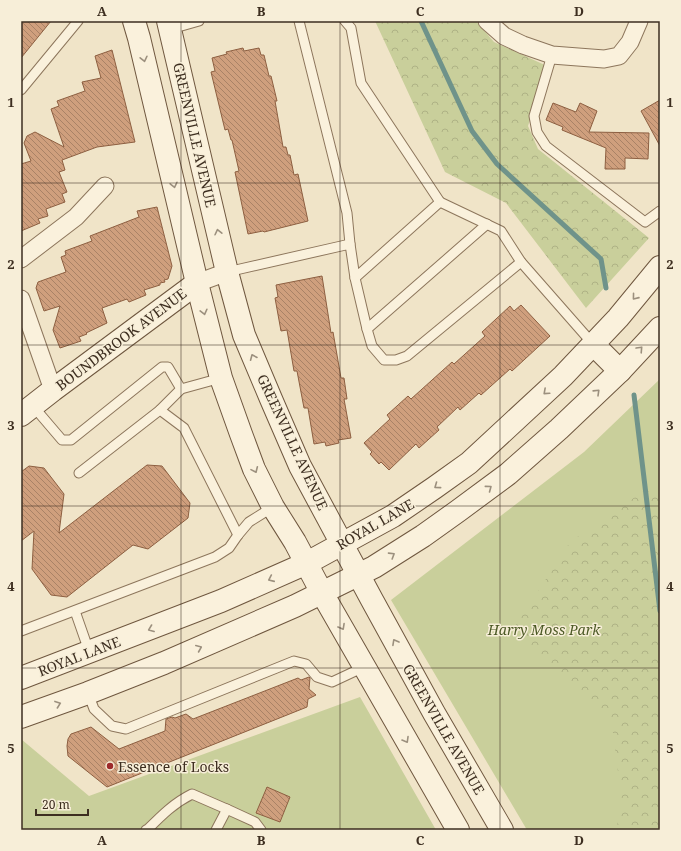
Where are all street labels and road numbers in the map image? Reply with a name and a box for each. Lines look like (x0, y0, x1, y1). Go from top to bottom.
street label: GREENVILLE AVENUE (169, 61, 221, 210)
street label: BOUNDBROOK AVENUE (52, 283, 190, 394)
street label: GREENVILLE AVENUE (253, 371, 333, 513)
street label: ROYAL LANE (333, 494, 418, 554)
street label: ROYAL LANE (35, 631, 123, 680)
street label: GREENVILLE AVENUE (399, 660, 489, 798)

